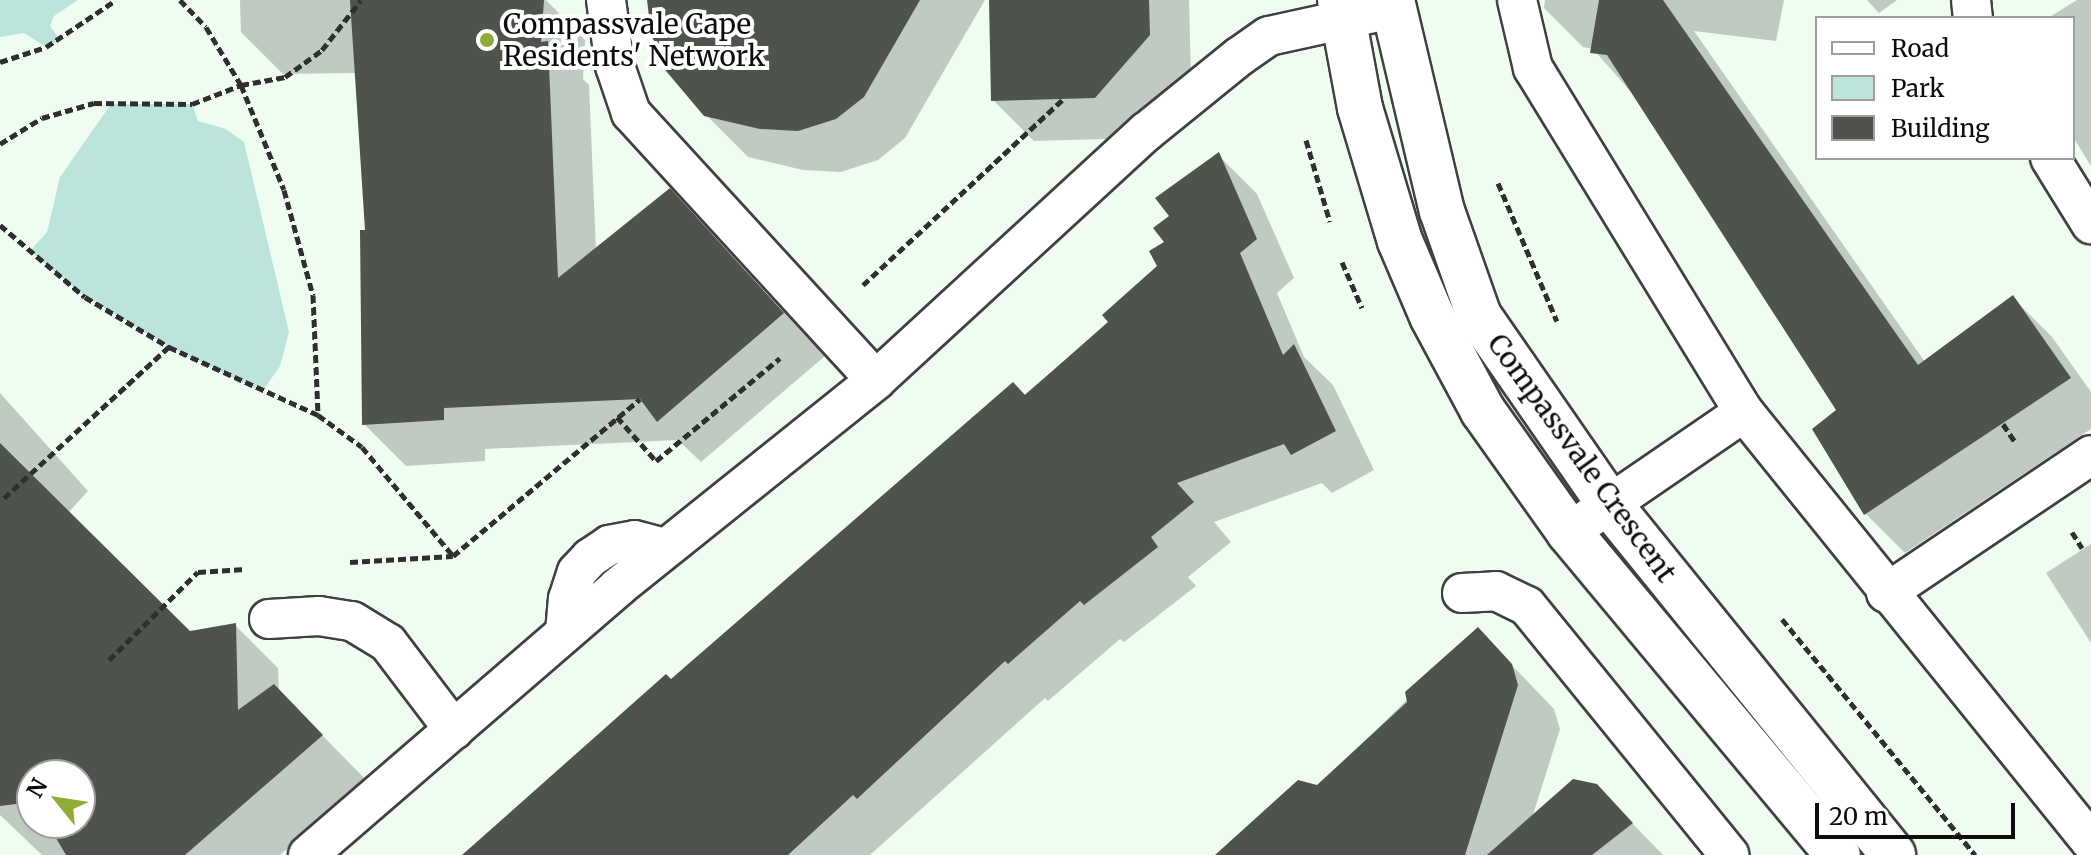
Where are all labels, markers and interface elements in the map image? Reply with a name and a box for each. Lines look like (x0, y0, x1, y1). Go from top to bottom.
place label: Compassvale Cape Residents' Network (503, 7, 765, 73)
legend (1815, 16, 2075, 160)
marker: Compassvale Cape Residents' Network (478, 31, 496, 49)
text: Road (1891, 33, 1949, 64)
text: Park (1891, 73, 1944, 104)
text: Building (1891, 113, 1990, 144)
street label: Compassvale Crescent (1481, 327, 1683, 589)
north arrow (16, 759, 96, 839)
text: N (20, 773, 53, 803)
scale bar (1819, 787, 2019, 837)
text: 20 m (1829, 801, 1888, 832)

